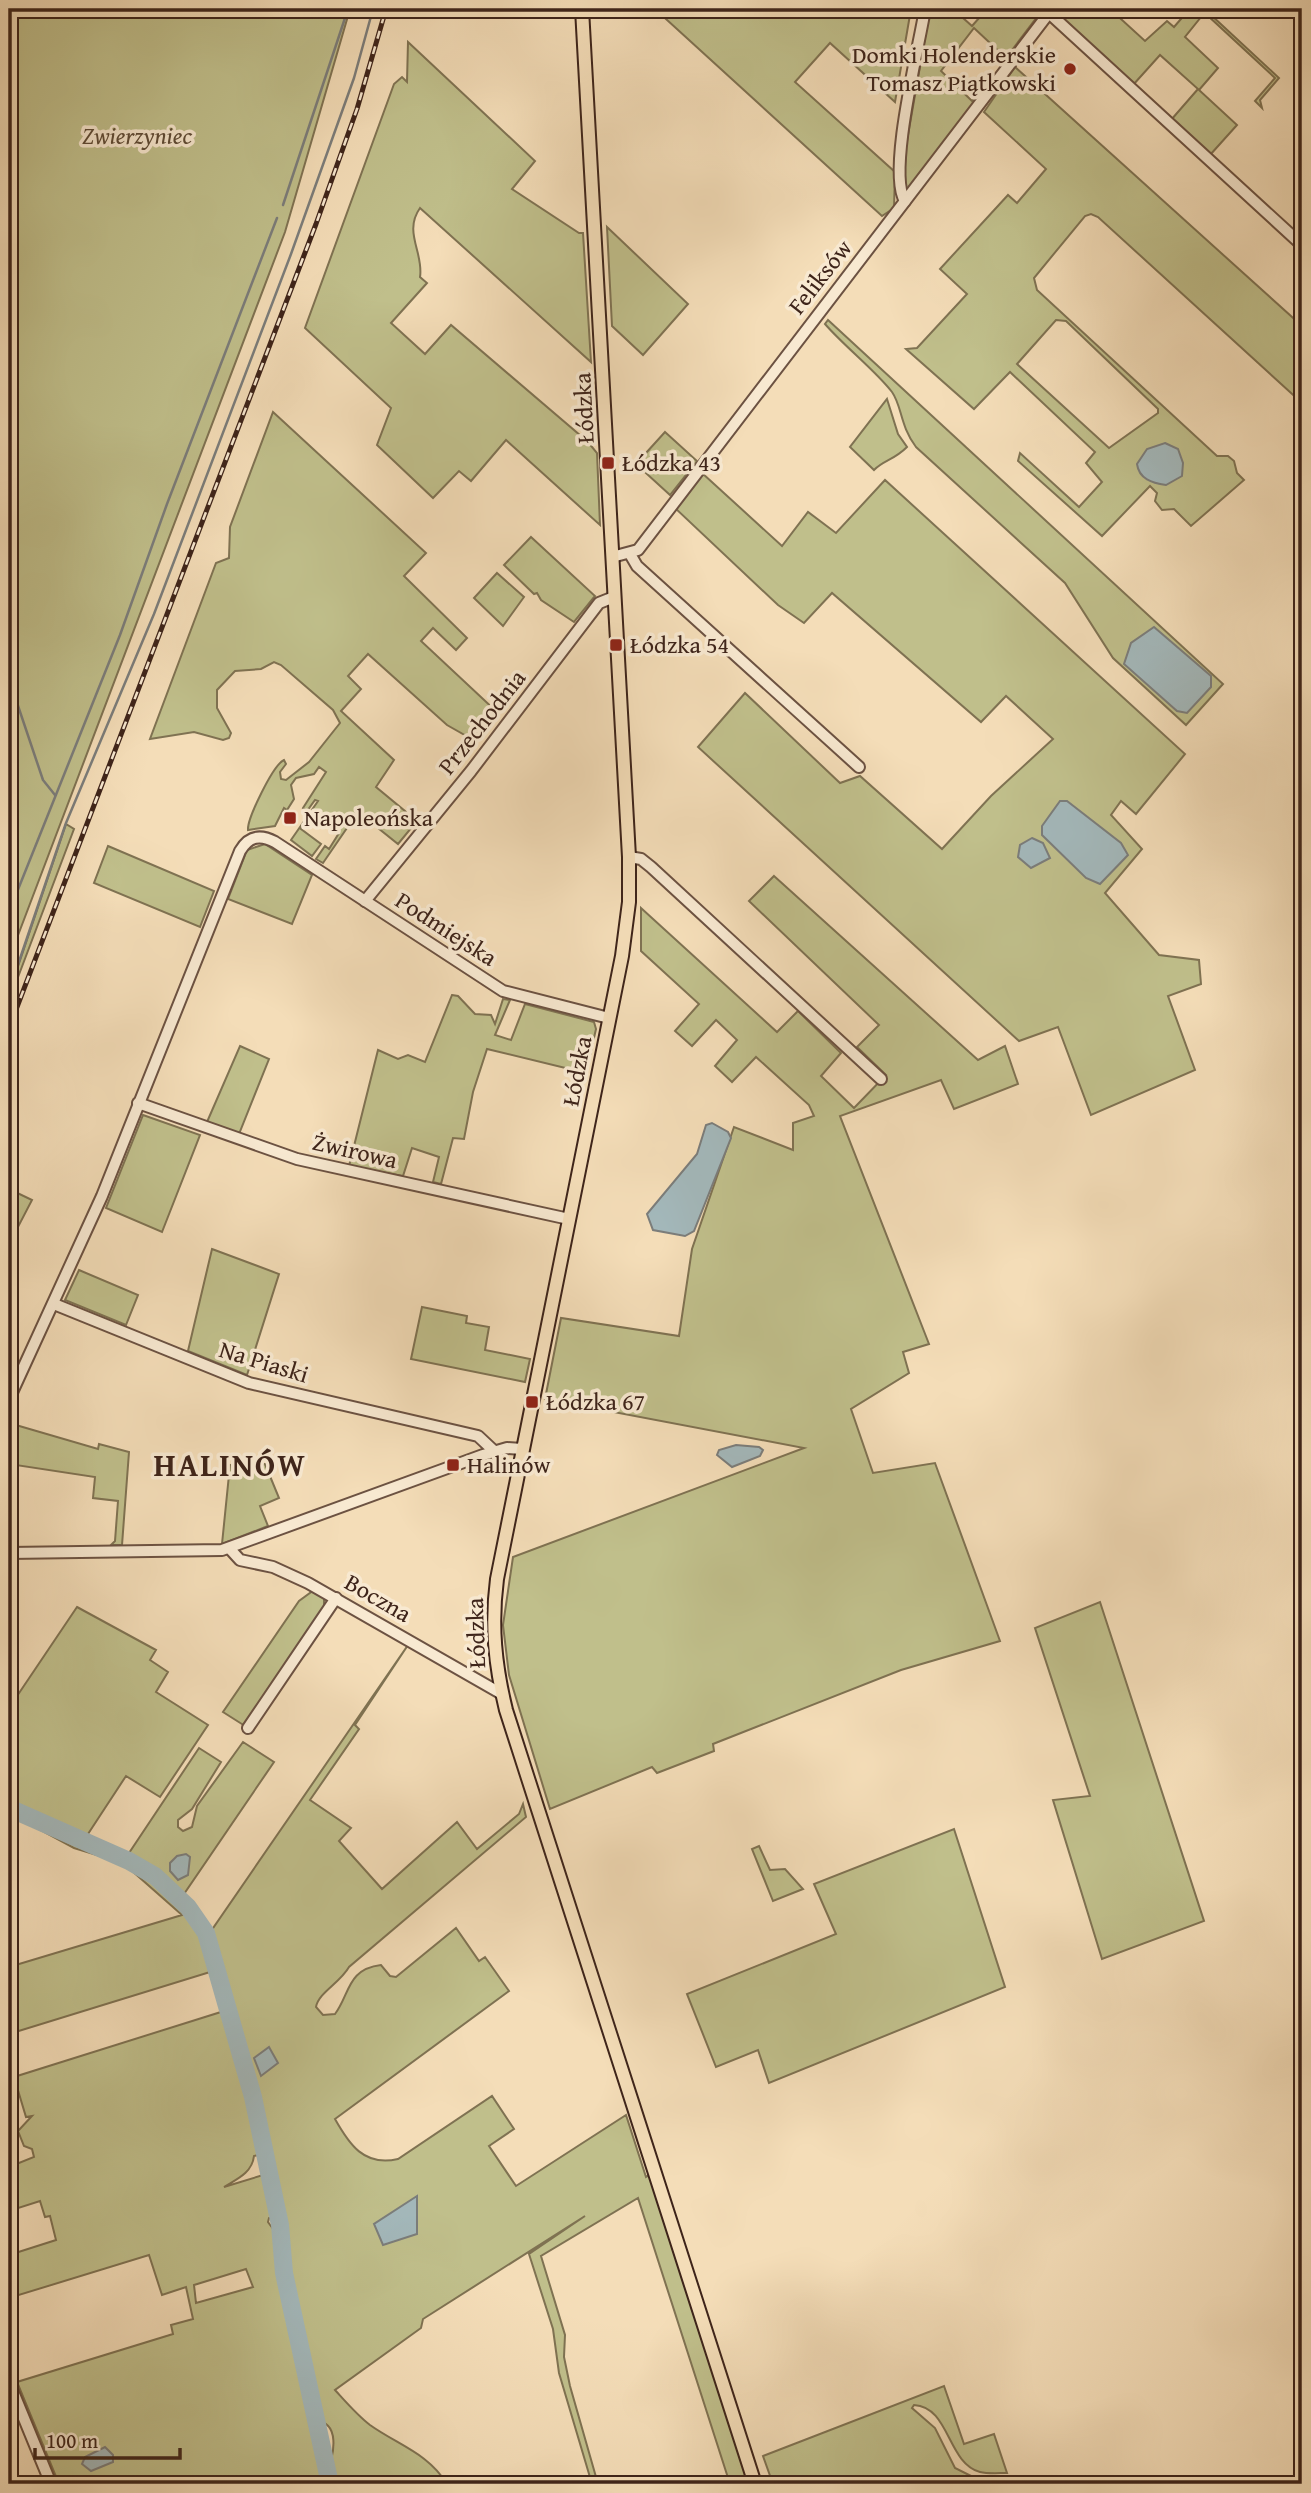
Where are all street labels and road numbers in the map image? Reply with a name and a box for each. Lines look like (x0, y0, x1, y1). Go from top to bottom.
street label: Feliksów (779, 232, 860, 322)
street label: Łódzka (564, 371, 603, 444)
street label: Przechodnia (429, 661, 534, 782)
street label: Podmiejska (388, 883, 505, 975)
street label: Łódzka (553, 1032, 601, 1109)
street label: Żwirowa (309, 1124, 402, 1177)
street label: Na Piaski (215, 1331, 313, 1392)
street label: Boczna (338, 1564, 419, 1631)
street label: Łódzka (457, 1596, 494, 1669)

